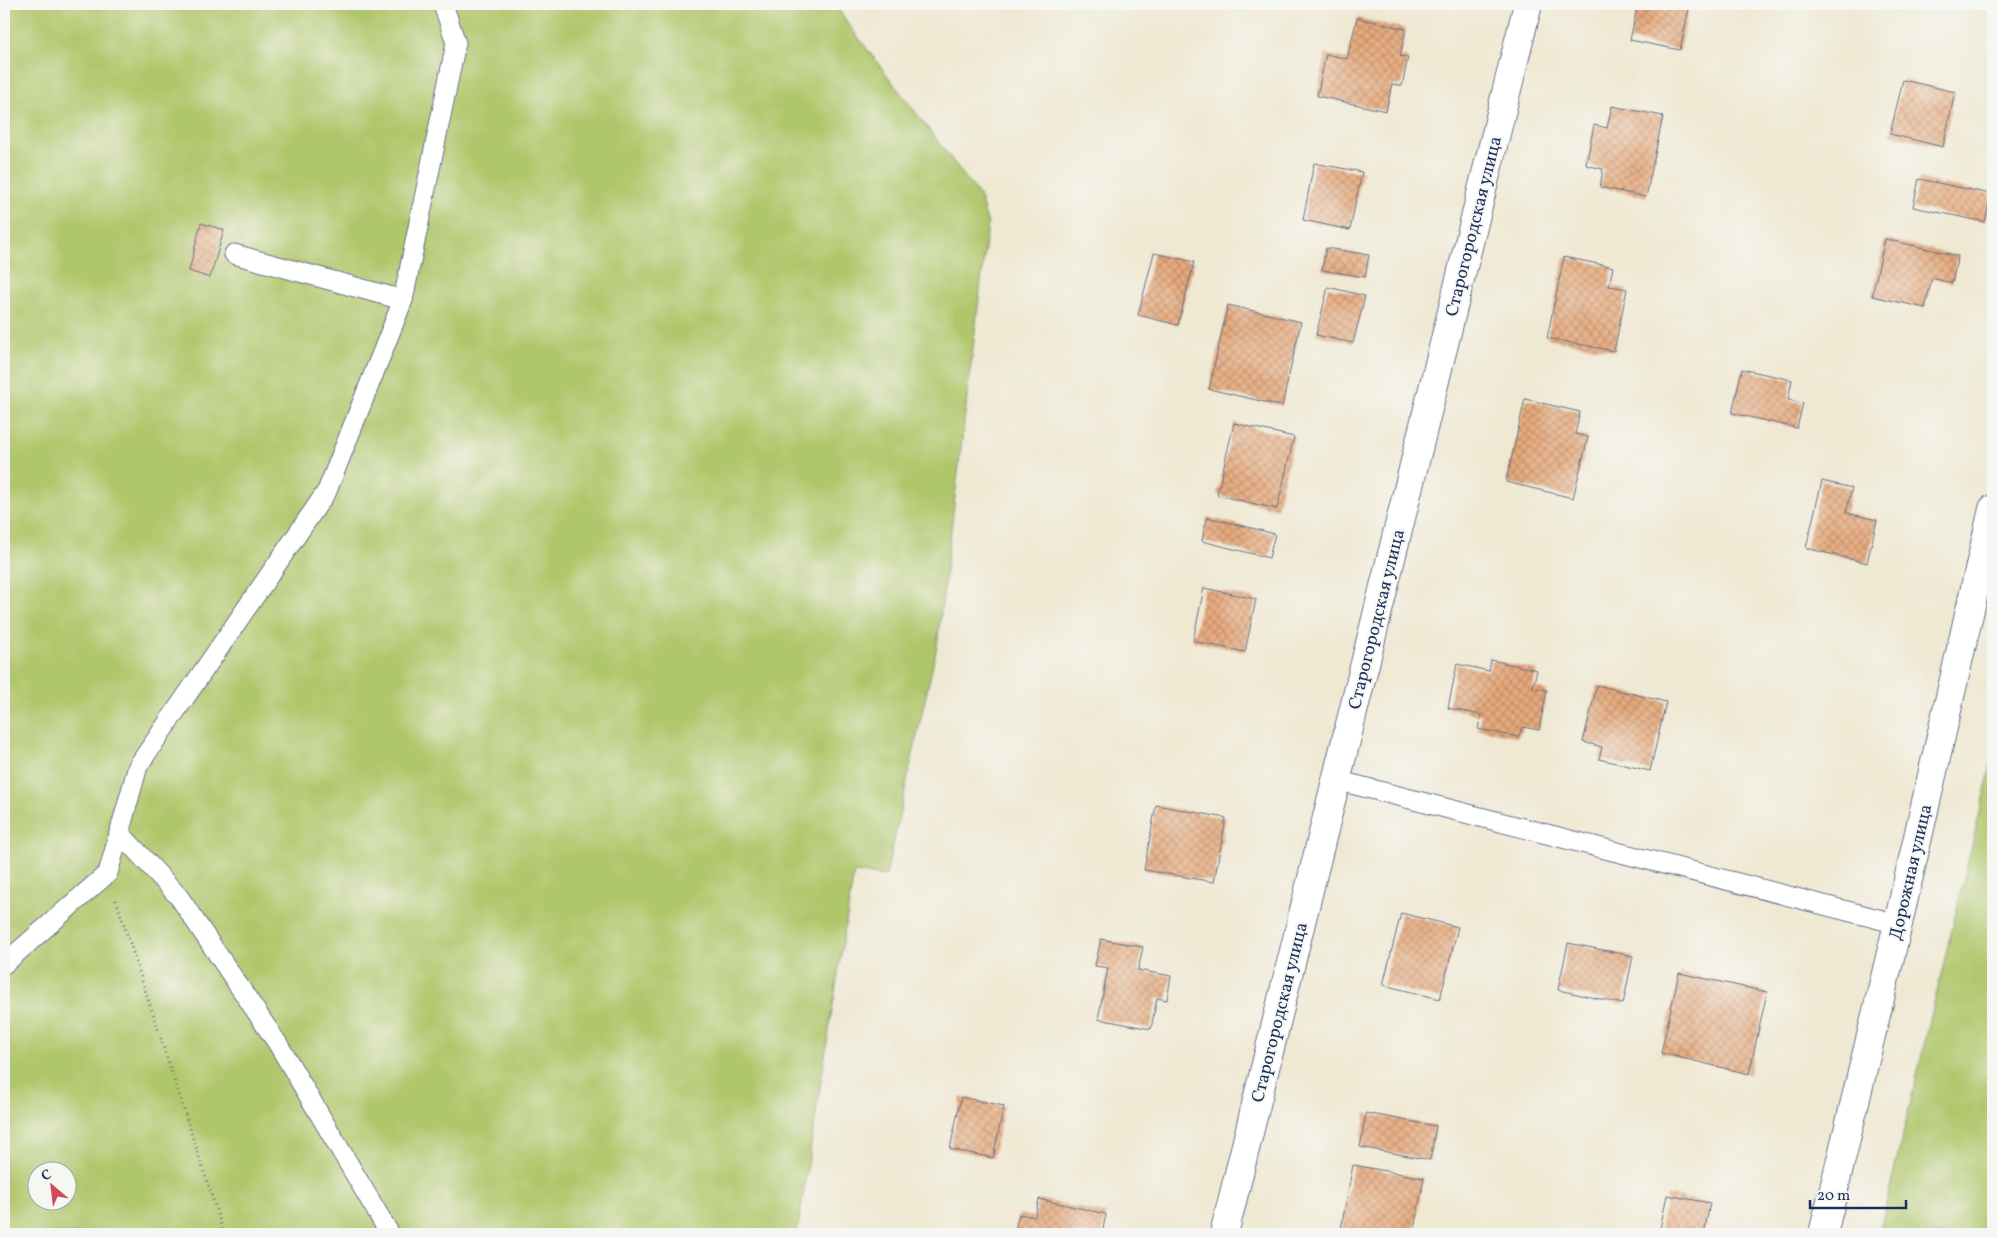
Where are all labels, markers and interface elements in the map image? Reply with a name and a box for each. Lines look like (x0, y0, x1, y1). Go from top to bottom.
street label: Старогородская улица (1440, 134, 1509, 319)
street label: Старогородская улица (1343, 527, 1412, 712)
street label: Дорожная улица (1884, 802, 1939, 943)
street label: Старогородская улица (1246, 920, 1315, 1105)
north arrow (28, 1160, 78, 1210)
text: С (38, 1165, 55, 1186)
scale bar (1810, 1178, 1906, 1210)
text: 20 m (1817, 1186, 1850, 1207)

